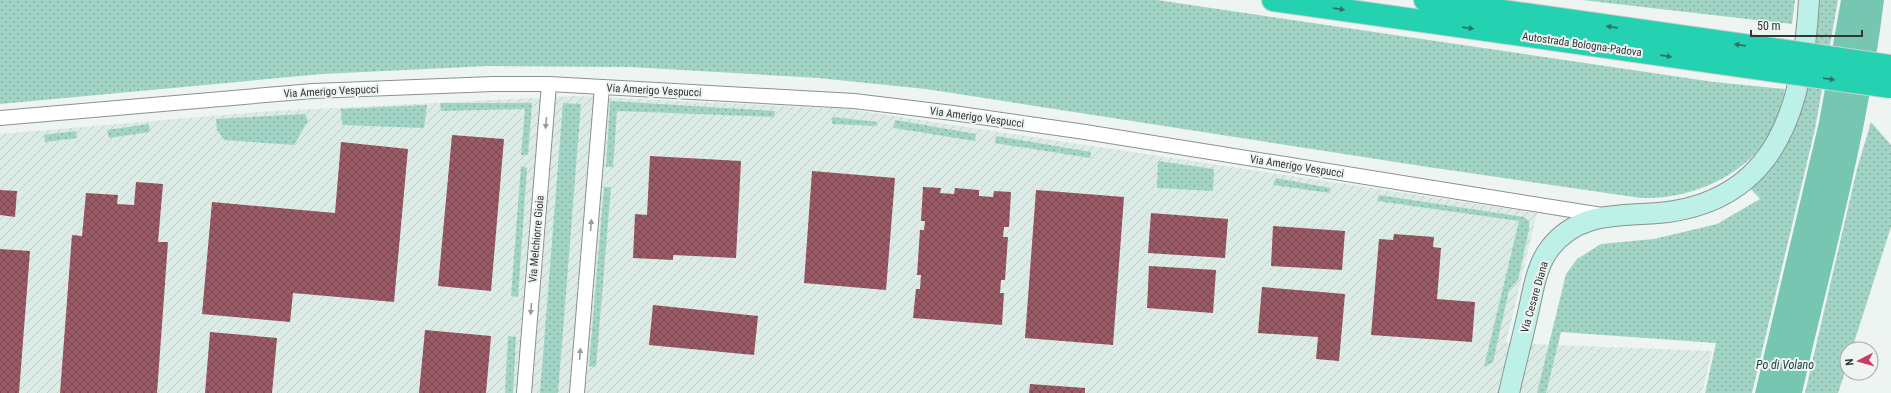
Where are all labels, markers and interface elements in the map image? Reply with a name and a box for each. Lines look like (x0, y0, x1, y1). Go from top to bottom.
one-way arrow (1333, 6, 1345, 12)
scale bar (1751, 12, 1862, 38)
text: 50 m (1757, 19, 1781, 33)
one-way arrow (1606, 23, 1618, 30)
one-way arrow (1462, 25, 1474, 31)
street label: Autostrada Bologna-Padova (1521, 30, 1643, 59)
one-way arrow (1734, 42, 1747, 48)
one-way arrow (1660, 53, 1672, 59)
one-way arrow (1823, 76, 1835, 82)
street label: Via Amerigo Vespucci (606, 82, 702, 99)
street label: Via Amerigo Vespucci (283, 83, 379, 100)
street label: Via Amerigo Vespucci (929, 104, 1025, 131)
one-way arrow (542, 117, 549, 129)
street label: Via Amerigo Vespucci (1249, 153, 1345, 180)
street label: Via Melchiorre Gioia (526, 195, 547, 283)
one-way arrow (588, 219, 594, 231)
street label: Via Cesare Diana (1518, 260, 1551, 334)
one-way arrow (527, 303, 534, 315)
north arrow (1839, 341, 1879, 381)
one-way arrow (577, 348, 584, 360)
water label: Po di Volano (1756, 358, 1814, 372)
text: N (1843, 358, 1856, 366)

